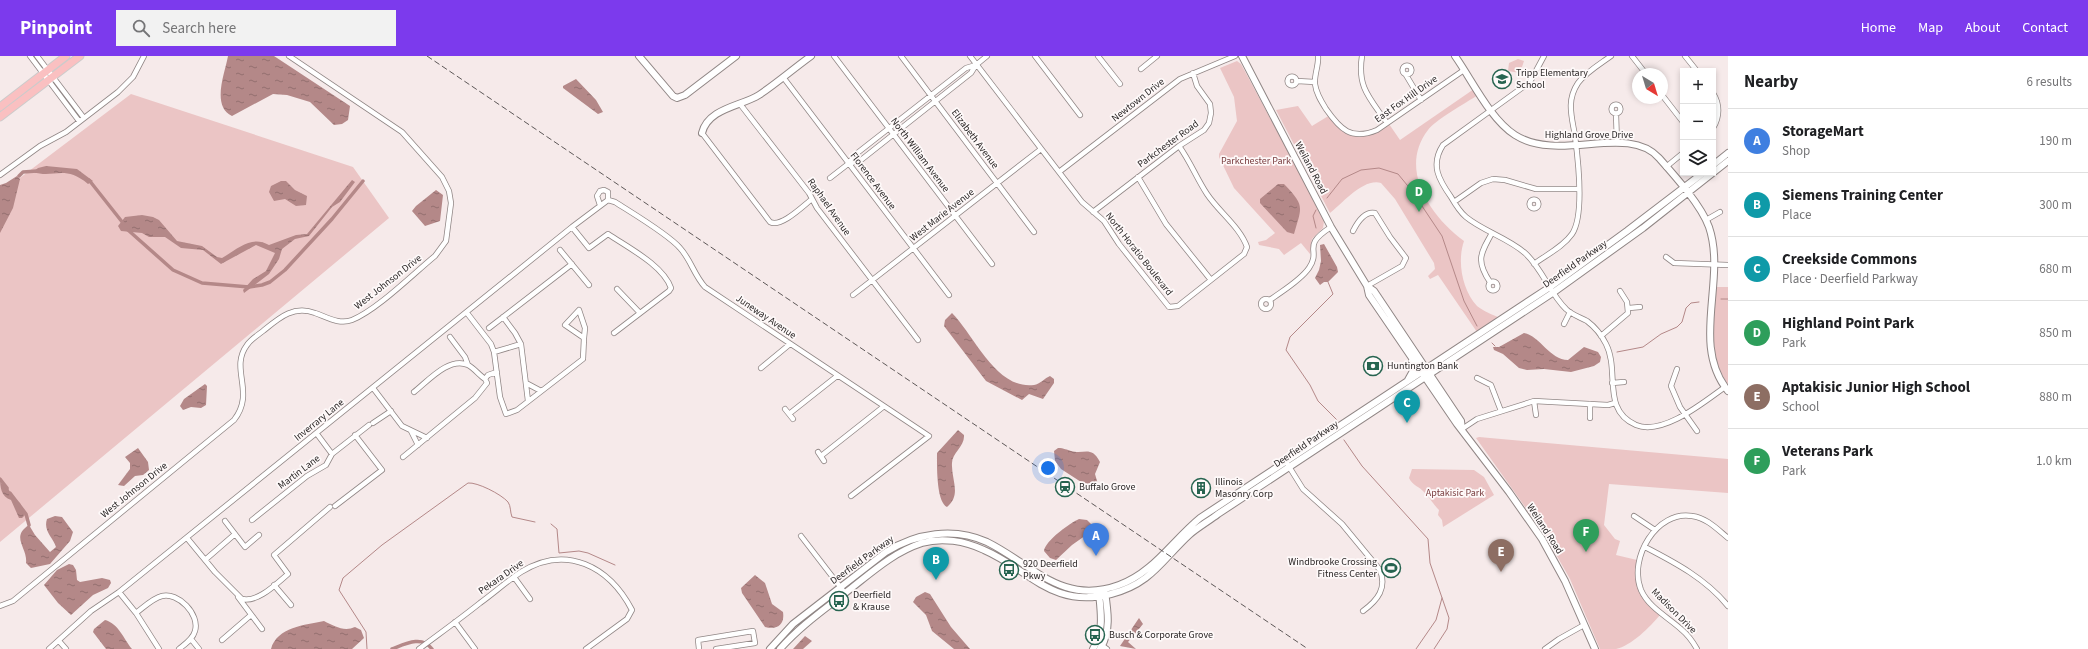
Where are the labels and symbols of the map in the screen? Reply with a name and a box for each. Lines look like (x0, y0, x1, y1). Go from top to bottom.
place label: Tripp Elementary School (1516, 66, 1588, 92)
school or university icon: Tripp Elementary School (1491, 68, 1513, 90)
north arrow (1632, 68, 1668, 104)
street label: East Fox Hill Drive (1372, 72, 1440, 126)
street label: Newtown Drive (1109, 75, 1167, 125)
street label: Elizabeth Avenue (948, 106, 1002, 172)
street label: North William Avenue (887, 115, 953, 195)
street label: Parkchester Road (1135, 117, 1201, 171)
street label: Highland Grove Drive (1545, 128, 1633, 142)
street label: Weiland Road (1291, 139, 1331, 197)
street label: Florence Avenue (847, 149, 899, 213)
park label: Parkchester Park (1221, 154, 1291, 168)
street label: Raphael Avenue (804, 176, 854, 239)
pin: D (1406, 179, 1432, 212)
street label: West Marie Avenue (907, 185, 977, 245)
street label: North Horatio Boulevard (1102, 209, 1176, 299)
street label: Deerfield Parkway (1540, 236, 1610, 291)
street label: West Johnson Drive (351, 251, 425, 313)
street label: Juneway Avenue (733, 292, 799, 342)
bank icon: Huntington Bank (1362, 355, 1384, 377)
place label: Huntington Bank (1387, 359, 1458, 373)
pin: C (1394, 390, 1420, 423)
street label: Inverrary Lane (291, 396, 347, 444)
street label: Deerfield Parkway (1271, 417, 1341, 471)
street label: Martin Lane (275, 452, 323, 492)
your location (1038, 458, 1058, 478)
street label: West Johnson Drive (98, 459, 170, 521)
place label: Illinois Masonry Corp (1215, 475, 1273, 501)
station icon: Buffalo Grove (1054, 476, 1076, 498)
building icon: Illinois Masonry Corp (1190, 477, 1212, 499)
place label: Buffalo Grove (1079, 480, 1135, 494)
park label: Aptakisic Park (1426, 486, 1484, 500)
street label: Weiland Road (1524, 501, 1566, 557)
pin: F (1573, 519, 1599, 552)
pin: A (1083, 523, 1109, 556)
street label: Deerfield Parkway (827, 532, 897, 588)
pin: E (1488, 539, 1514, 572)
pin: B (923, 547, 949, 580)
place label: Windbrooke Crossing Fitness Center (1288, 555, 1378, 581)
street label: Pekara Drive (476, 556, 526, 598)
place label: 920 Deerfield Pkwy (1023, 557, 1078, 583)
sports icon: Windbrooke Crossing Fitness Center (1380, 557, 1402, 579)
bus stop icon: 920 Deerfield Pkwy (998, 559, 1020, 581)
street label: Madison Drive (1648, 585, 1700, 637)
place label: Deerfield & Krause (853, 588, 891, 614)
bus stop icon: Deerfield & Krause (828, 590, 850, 612)
bus stop icon: Busch & Corporate Grove (1084, 624, 1106, 646)
place label: Busch & Corporate Grove (1109, 628, 1213, 642)

